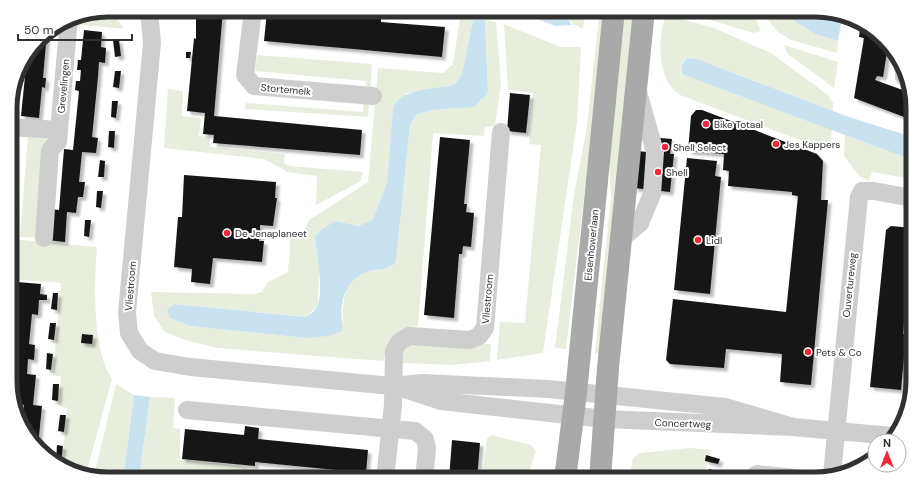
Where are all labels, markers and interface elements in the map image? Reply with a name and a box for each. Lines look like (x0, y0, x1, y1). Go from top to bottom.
scale bar (18, 16, 132, 42)
text: 50 m (24, 22, 53, 38)
street label: Grevelingen (55, 58, 72, 114)
street label: Stortemelk (260, 81, 312, 98)
place label: Bike Totaal (714, 118, 763, 131)
marker: Bike Totaal (701, 119, 711, 129)
place label: Jes Kappers (784, 138, 840, 151)
marker: Jes Kappers (771, 139, 781, 149)
place label: Shell Select (673, 141, 726, 154)
marker: Shell Select (660, 142, 670, 152)
place label: Shell (666, 166, 688, 179)
marker: Shell (653, 167, 663, 177)
street label: Eisenhowerlaan (581, 208, 602, 281)
place label: De Jenaplaneet (235, 227, 307, 240)
marker: De Jenaplaneet (222, 228, 232, 238)
place label: Lidl (706, 234, 722, 247)
marker: Lidl (693, 235, 703, 245)
street label: Ouvertureweg (840, 252, 859, 318)
street label: Vliestroom (122, 260, 139, 312)
street label: Vliestroom (479, 273, 496, 325)
place label: Pets & Co (816, 346, 862, 359)
marker: Pets & Co (803, 347, 813, 357)
street label: Concertweg (655, 416, 712, 431)
north arrow (867, 433, 907, 473)
text: N (883, 436, 891, 450)

